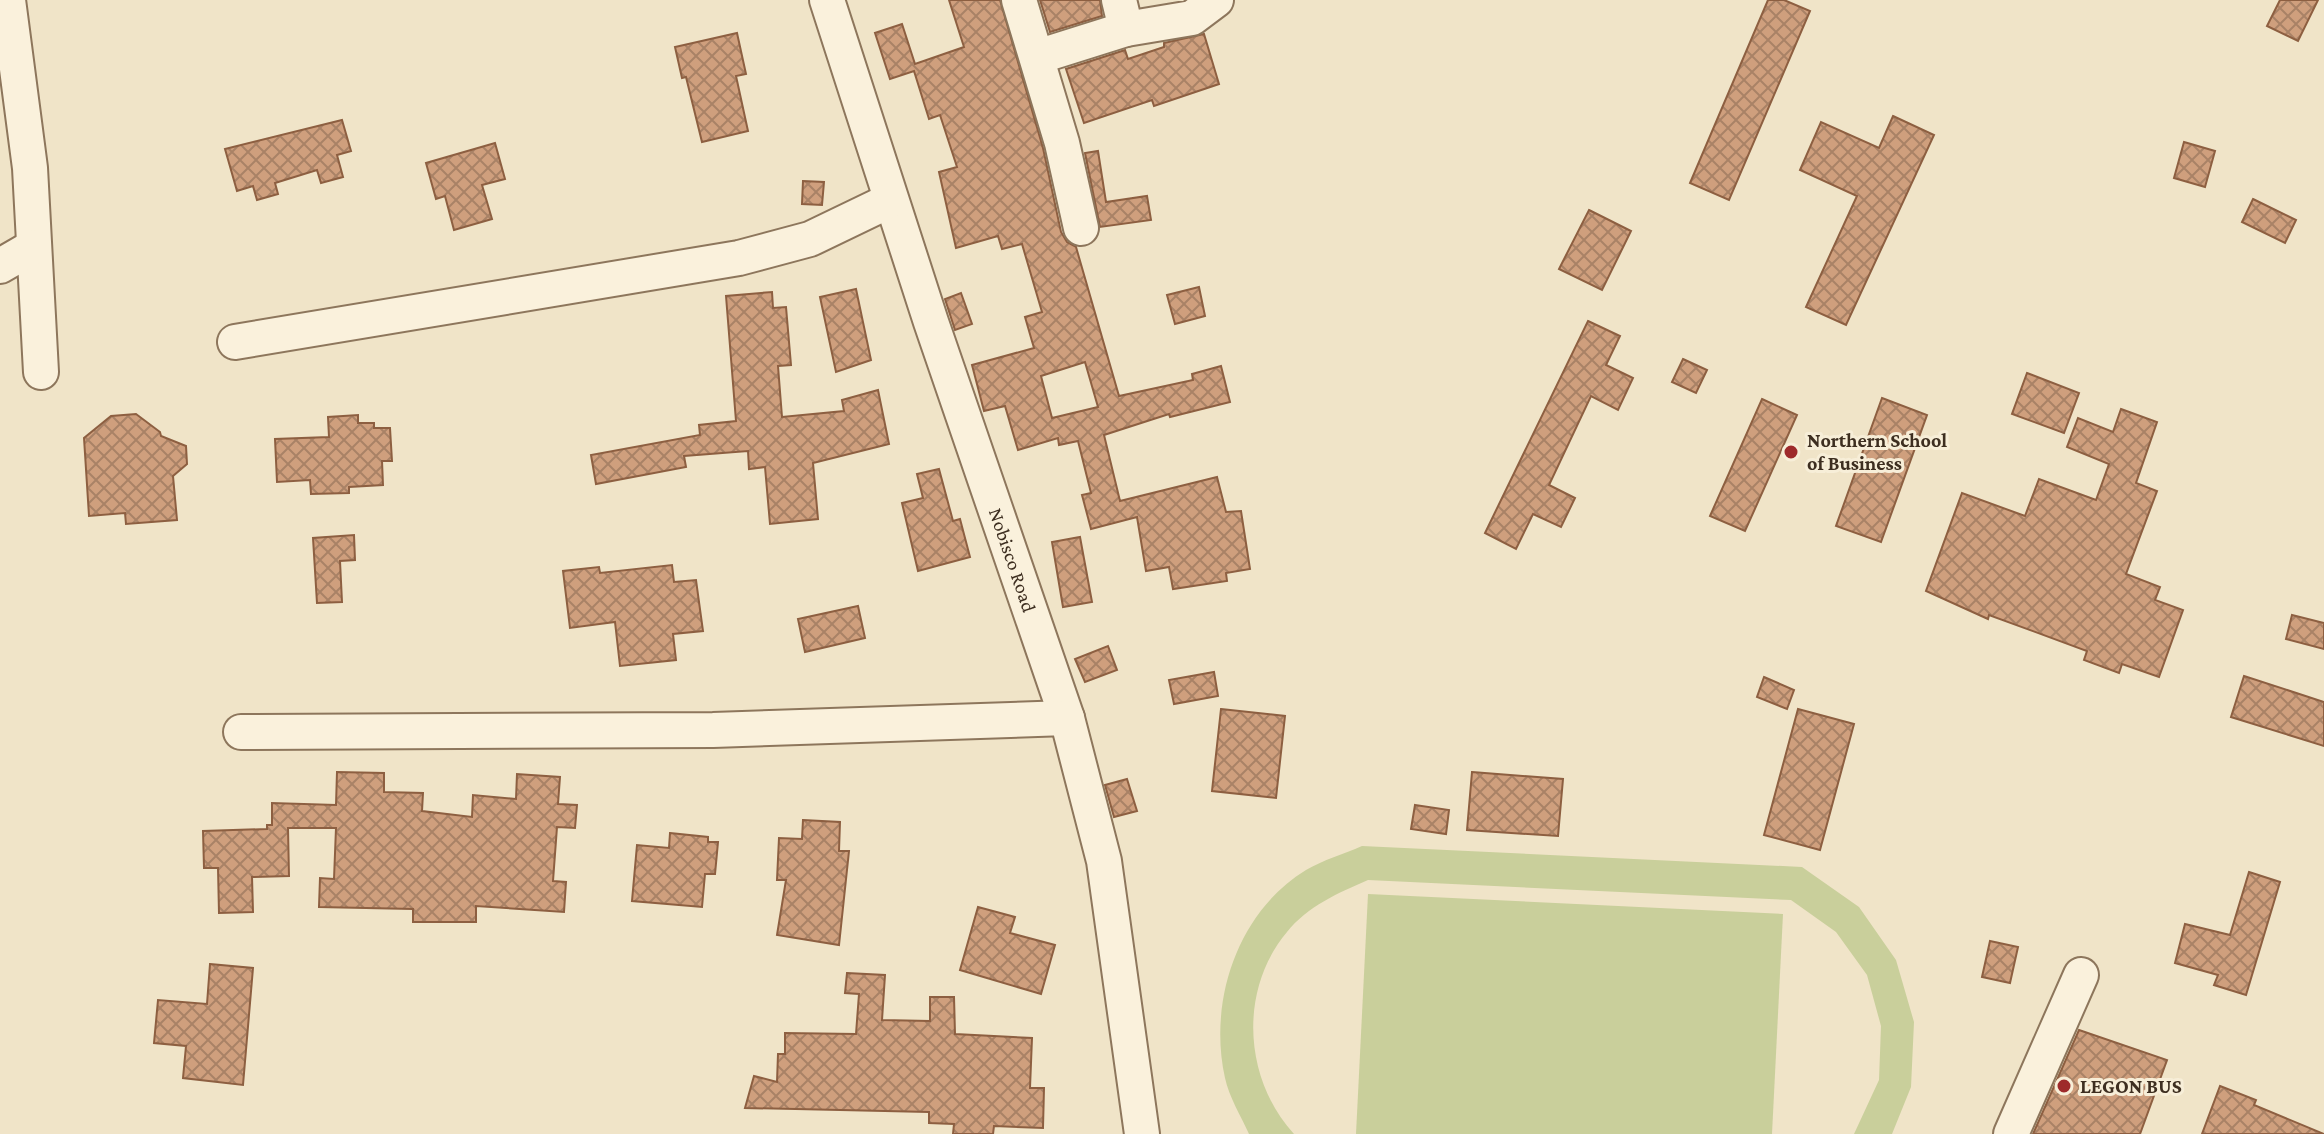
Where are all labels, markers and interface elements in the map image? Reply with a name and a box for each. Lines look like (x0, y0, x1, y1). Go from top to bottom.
place label: Northern School of Business (1807, 429, 1947, 474)
marker: Northern School of Business (1782, 443, 1800, 461)
street label: Nobisco Road (985, 505, 1041, 615)
place label: LEGON BUS (2080, 1075, 2182, 1097)
marker: LEGON BUS (2055, 1077, 2073, 1095)

